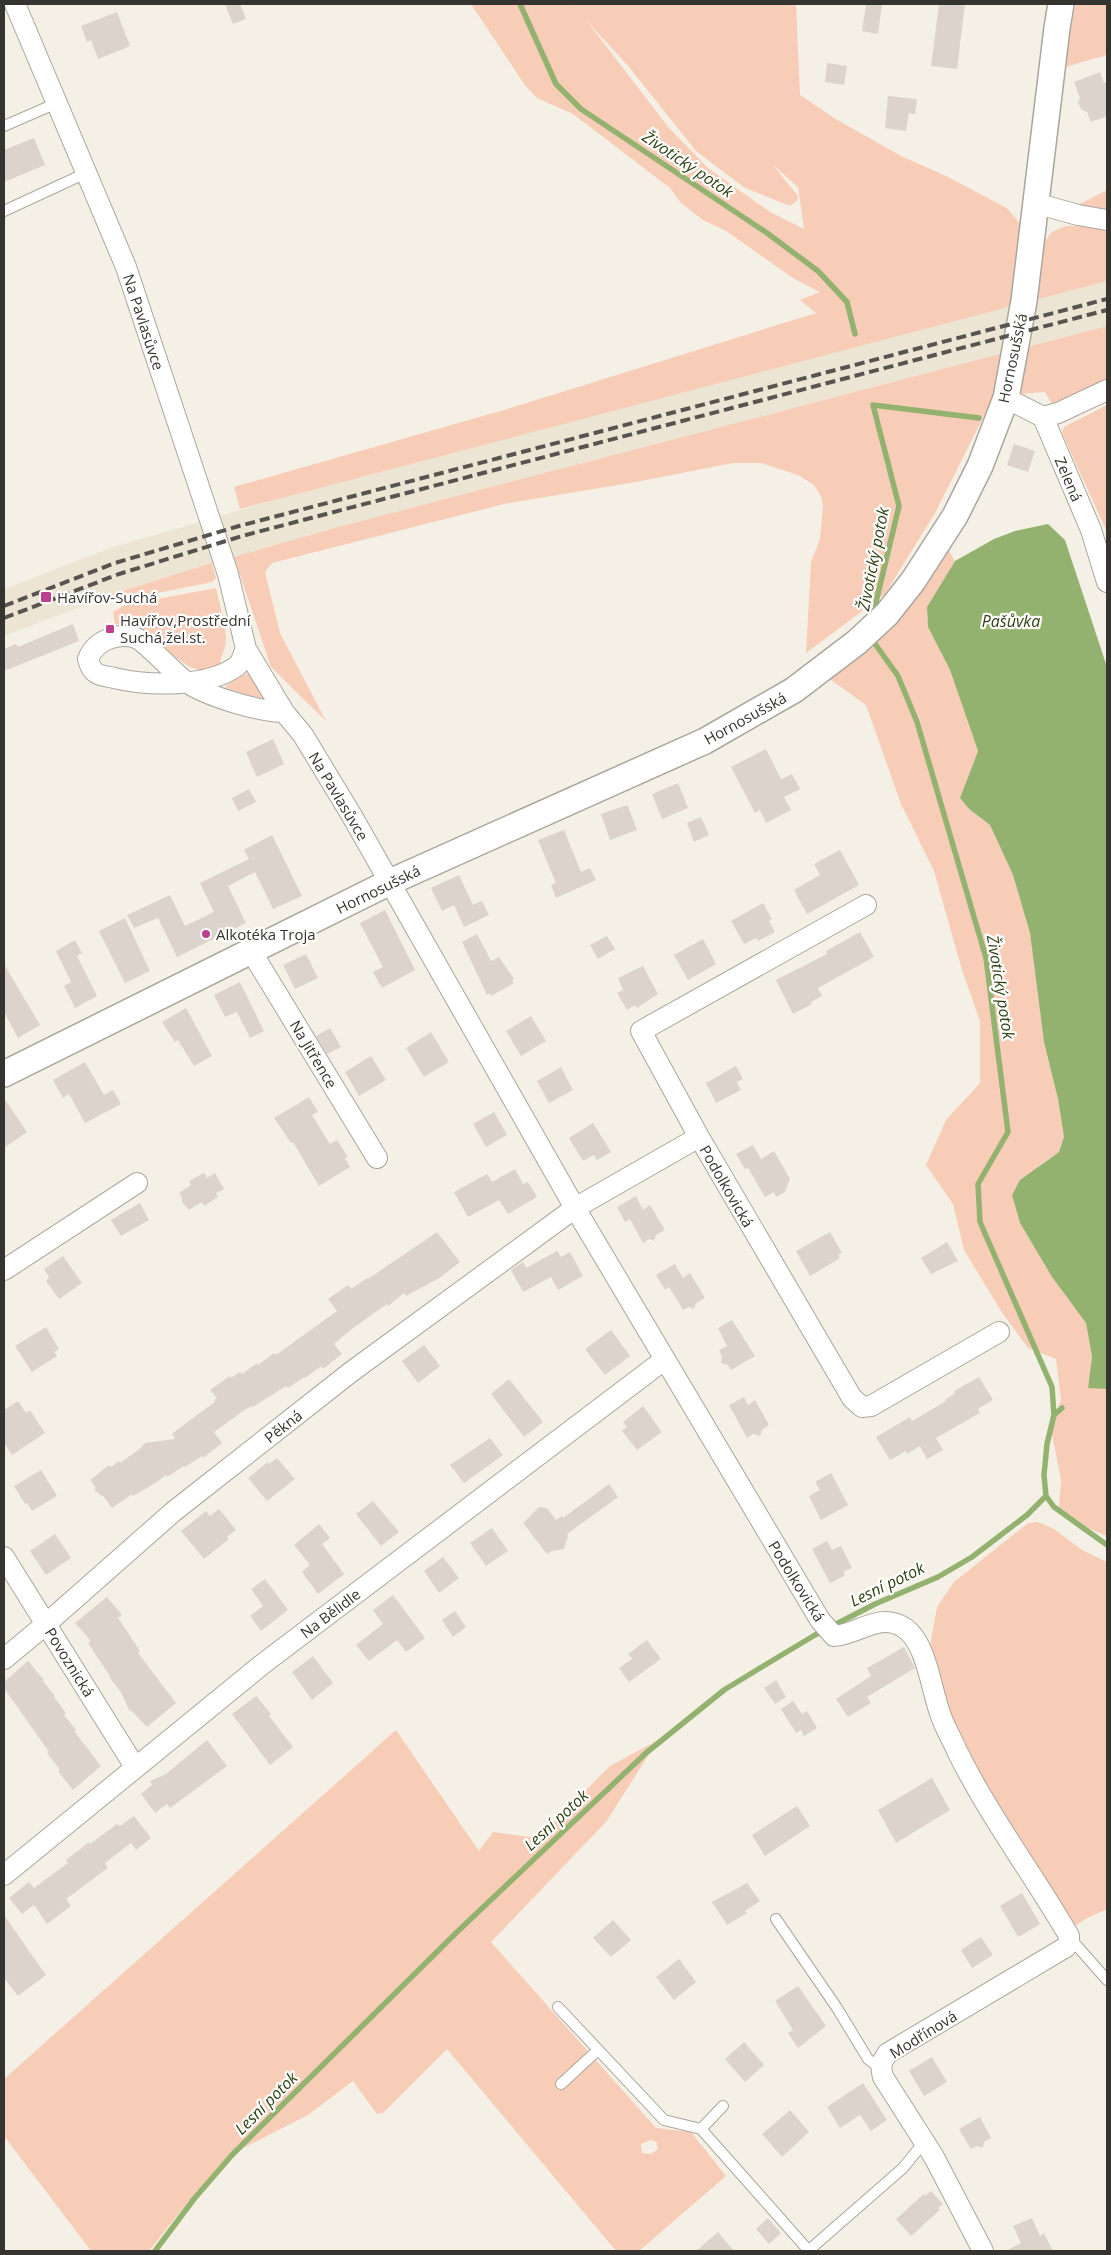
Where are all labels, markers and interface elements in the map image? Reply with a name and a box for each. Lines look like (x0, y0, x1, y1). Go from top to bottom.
water label: Životický potok (637, 125, 739, 203)
street label: Na Pavlasůvce (119, 271, 169, 373)
street label: Hornosušská (993, 311, 1031, 405)
street label: Zelená (1051, 454, 1087, 504)
water label: Životický potok (852, 504, 894, 614)
place label: Havířov-Suchá (57, 587, 157, 607)
marker: Havířov-Suchá (39, 590, 53, 604)
place label: Havířov,Prostřední Suchá,žel.st. (120, 610, 252, 647)
water label: Pašůvka (982, 610, 1040, 632)
marker: Havířov,Prostřední Suchá,žel.st. (104, 623, 116, 635)
street label: Hornosušská (700, 687, 790, 749)
street label: Na Pavlasůvce (305, 748, 373, 844)
street label: Hornosušská (333, 860, 423, 918)
place label: Alkotéka Troja (216, 924, 316, 944)
marker: Alkotéka Troja (200, 928, 212, 940)
water label: Životický potok (982, 932, 1020, 1042)
street label: Na Jitřence (286, 1016, 342, 1092)
street label: Podolkovická (695, 1141, 759, 1231)
street label: Pěkná (260, 1405, 306, 1447)
street label: Podolkovická (764, 1537, 830, 1625)
water label: Lesní potok (846, 1556, 929, 1611)
street label: Na Bělidle (296, 1584, 364, 1642)
street label: Povoznická (41, 1624, 99, 1700)
water label: Lesní potok (519, 1784, 594, 1855)
street label: Modřínová (886, 2005, 960, 2063)
water label: Lesní potok (230, 2066, 303, 2139)

